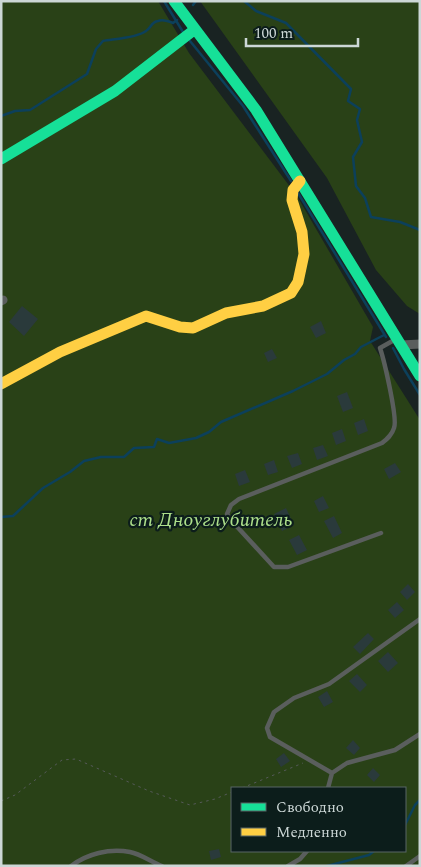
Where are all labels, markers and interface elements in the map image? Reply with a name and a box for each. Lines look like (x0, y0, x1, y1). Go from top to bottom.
scale bar (246, 15, 358, 47)
text: 100 m (254, 22, 293, 45)
park label: ст Дноуглубитель (129, 505, 293, 535)
legend (231, 787, 406, 852)
text: Свободно (276, 796, 344, 819)
text: Медленно (276, 821, 347, 844)

